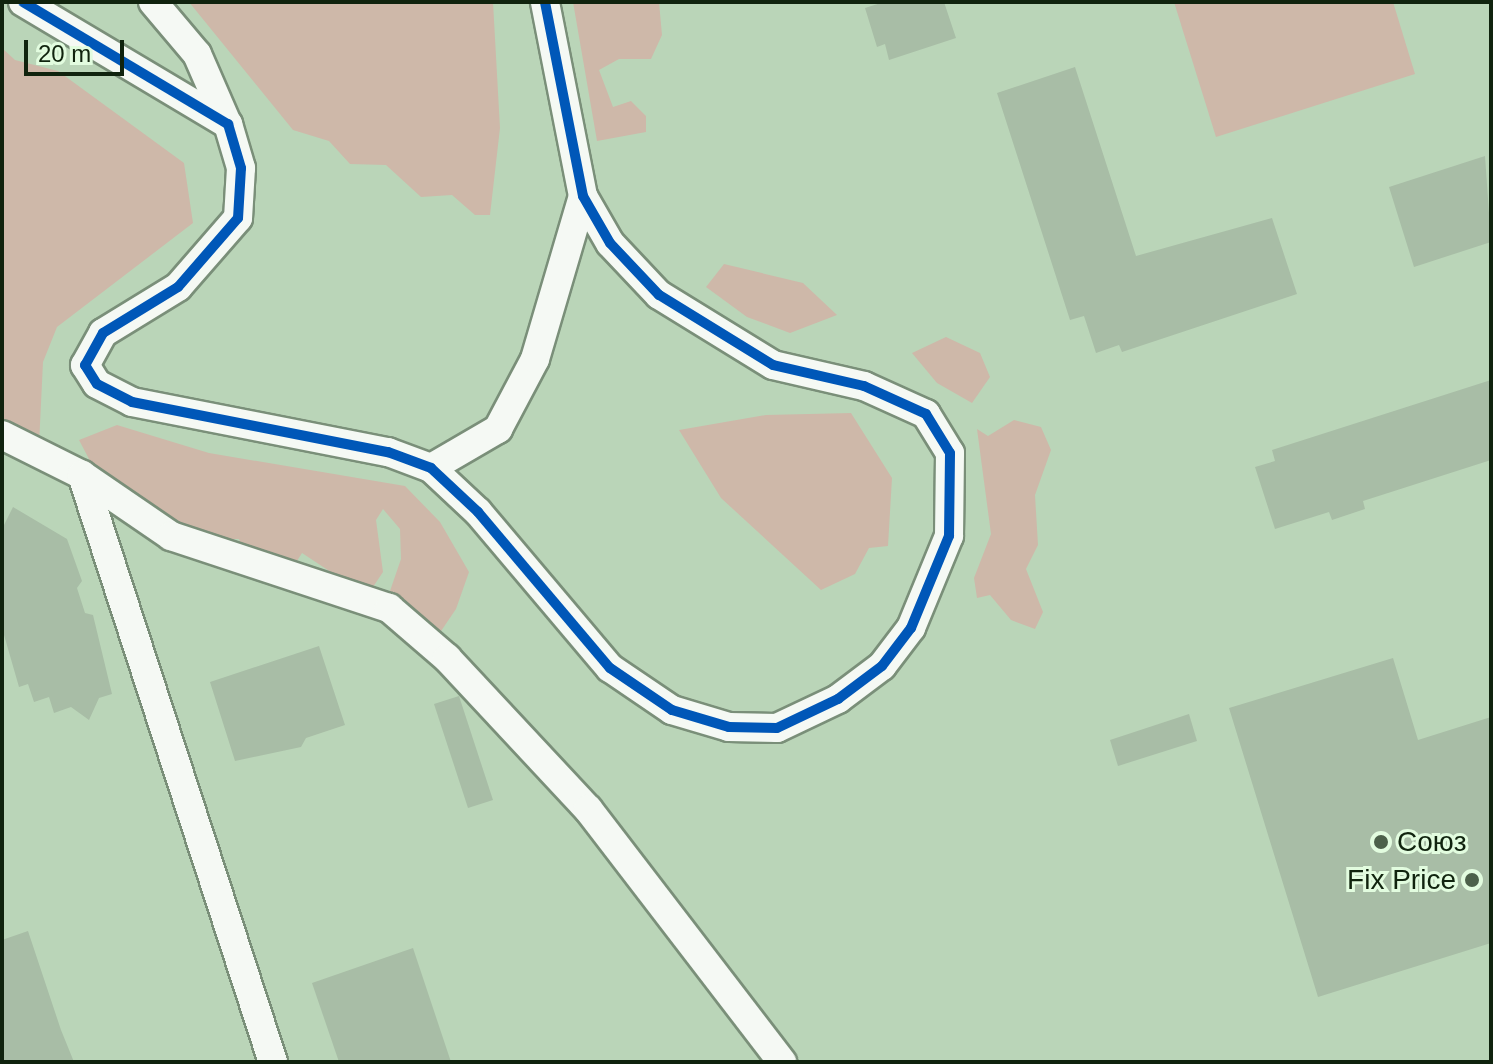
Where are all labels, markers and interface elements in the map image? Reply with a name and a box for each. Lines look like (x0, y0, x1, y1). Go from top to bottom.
scale bar (28, 24, 128, 74)
text: 20 m (38, 40, 91, 67)
place label: Союз (1397, 825, 1467, 859)
marker: Союз (1372, 833, 1390, 851)
place label: Fix Price (1347, 863, 1456, 897)
marker: Fix Price (1463, 871, 1481, 889)

